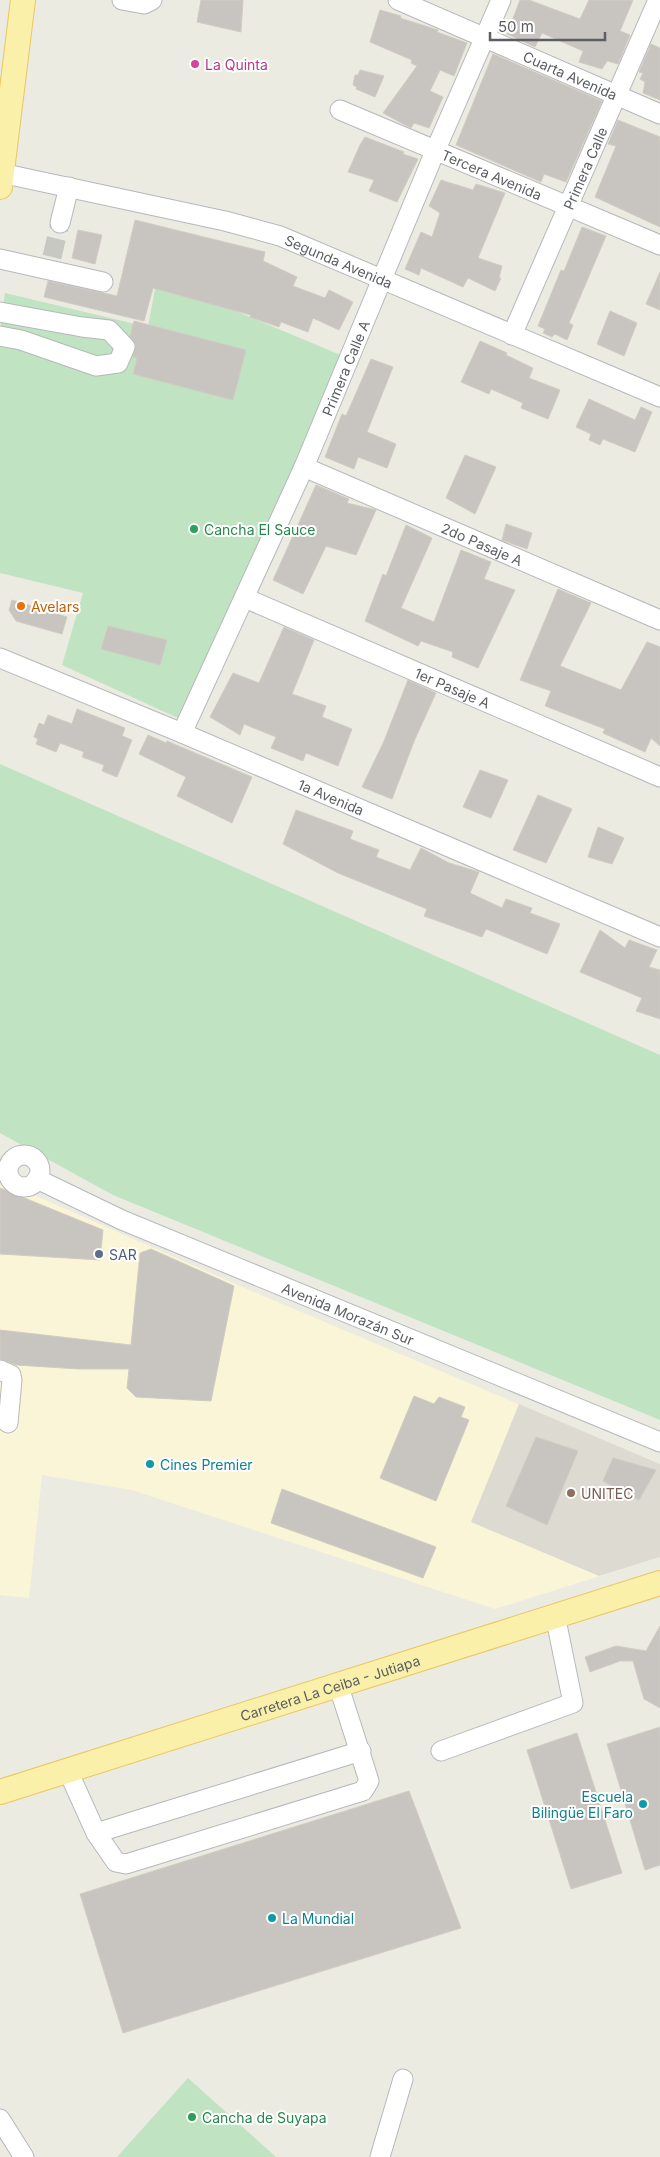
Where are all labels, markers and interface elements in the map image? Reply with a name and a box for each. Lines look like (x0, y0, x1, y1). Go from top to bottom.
scale bar (490, 10, 605, 42)
text: 50 m (498, 17, 534, 36)
street label: Cuarta Avenida (521, 47, 620, 103)
place label: La Quinta (205, 56, 268, 73)
marker: La Quinta (189, 58, 201, 70)
street label: Primera Calle (559, 124, 610, 212)
street label: Tercera Avenida (439, 145, 545, 203)
street label: Segunda Avenida (282, 231, 395, 291)
street label: Primera Calle A (318, 317, 373, 418)
street label: 2do Pasaje A (439, 519, 526, 569)
place label: Cancha El Sauce (204, 521, 315, 538)
marker: Cancha El Sauce (188, 523, 200, 535)
place label: Avelars (31, 598, 79, 615)
marker: Avelars (15, 600, 27, 612)
street label: 1er Pasaje A (412, 664, 493, 711)
street label: 1a Avenida (296, 775, 367, 818)
place label: SAR (109, 1246, 137, 1263)
marker: SAR (93, 1248, 105, 1260)
street label: Avenida Morazán Sur (280, 1279, 417, 1348)
place label: Cines Premier (160, 1456, 253, 1473)
marker: Cines Premier (144, 1458, 156, 1470)
place label: UNITEC (581, 1485, 633, 1502)
marker: UNITEC (565, 1487, 577, 1499)
street label: Carretera La Ceiba - Jutiapa (238, 1651, 422, 1724)
place label: Escuela Bilingüe El Faro (531, 1788, 633, 1821)
marker: Escuela Bilingüe El Faro (637, 1798, 649, 1810)
place label: La Mundial (282, 1910, 354, 1927)
marker: La Mundial (266, 1912, 278, 1924)
place label: Cancha de Suyapa (202, 2109, 327, 2126)
marker: Cancha de Suyapa (186, 2111, 198, 2123)

